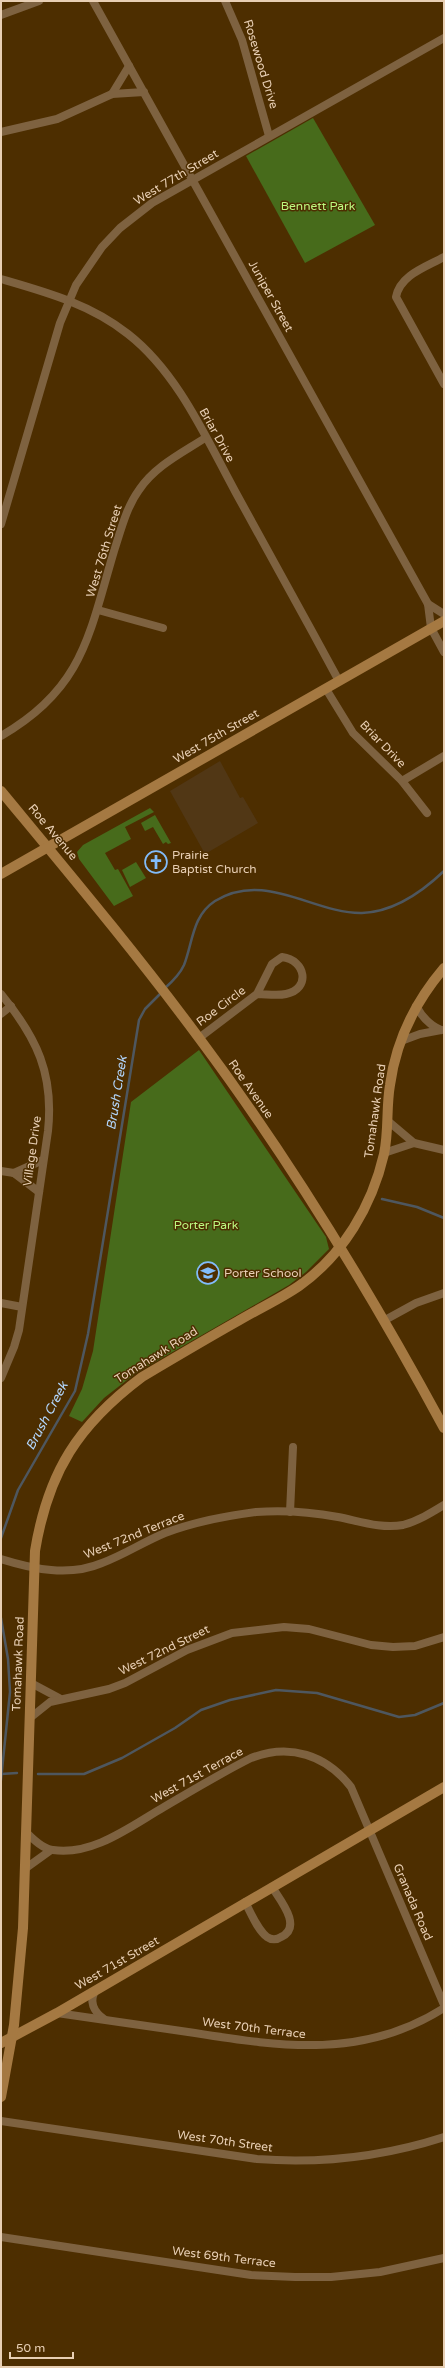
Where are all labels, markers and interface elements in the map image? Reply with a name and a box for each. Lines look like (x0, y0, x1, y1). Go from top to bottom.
street label: Rosewood Drive (241, 18, 281, 111)
street label: West 77th Street (131, 146, 221, 208)
park label: Bennett Park (281, 199, 356, 213)
street label: Juniper Street (246, 258, 297, 335)
street label: Briar Drive (196, 405, 238, 465)
street label: West 76th Street (83, 503, 125, 599)
street label: West 75th Street (171, 706, 262, 766)
street label: Briar Drive (357, 718, 409, 771)
street label: Roe Avenue (26, 801, 81, 863)
place label: Prairie Baptist Church (172, 848, 257, 876)
church icon: Prairie Baptist Church (143, 849, 169, 875)
street label: Roe Circle (194, 983, 248, 1029)
water label: Brush Creek (103, 1054, 131, 1131)
street label: Roe Avenue (226, 1057, 277, 1121)
street label: Tomahawk Road (361, 1063, 389, 1159)
street label: Village Drive (20, 1115, 44, 1187)
park label: Porter Park (174, 1218, 239, 1232)
school or university icon: Porter School (195, 1260, 221, 1286)
place label: Porter School (224, 1266, 301, 1280)
street label: Tomahawk Road (112, 1324, 200, 1386)
water label: Brush Creek (22, 1378, 72, 1453)
street label: West 72nd Terrace (82, 1508, 187, 1562)
street label: Tomahawk Road (9, 1616, 27, 1712)
street label: West 72nd Street (116, 1622, 212, 1678)
street label: West 71st Terrace (149, 1744, 245, 1806)
street label: Granada Road (391, 1861, 435, 1943)
street label: West 71st Street (73, 1933, 162, 1993)
street label: West 70th Terrace (201, 2015, 307, 2041)
street label: West 70th Street (176, 2127, 274, 2155)
street label: West 69th Terrace (171, 2244, 277, 2270)
scale bar (10, 2334, 73, 2360)
text: 50 m (16, 2341, 45, 2355)

